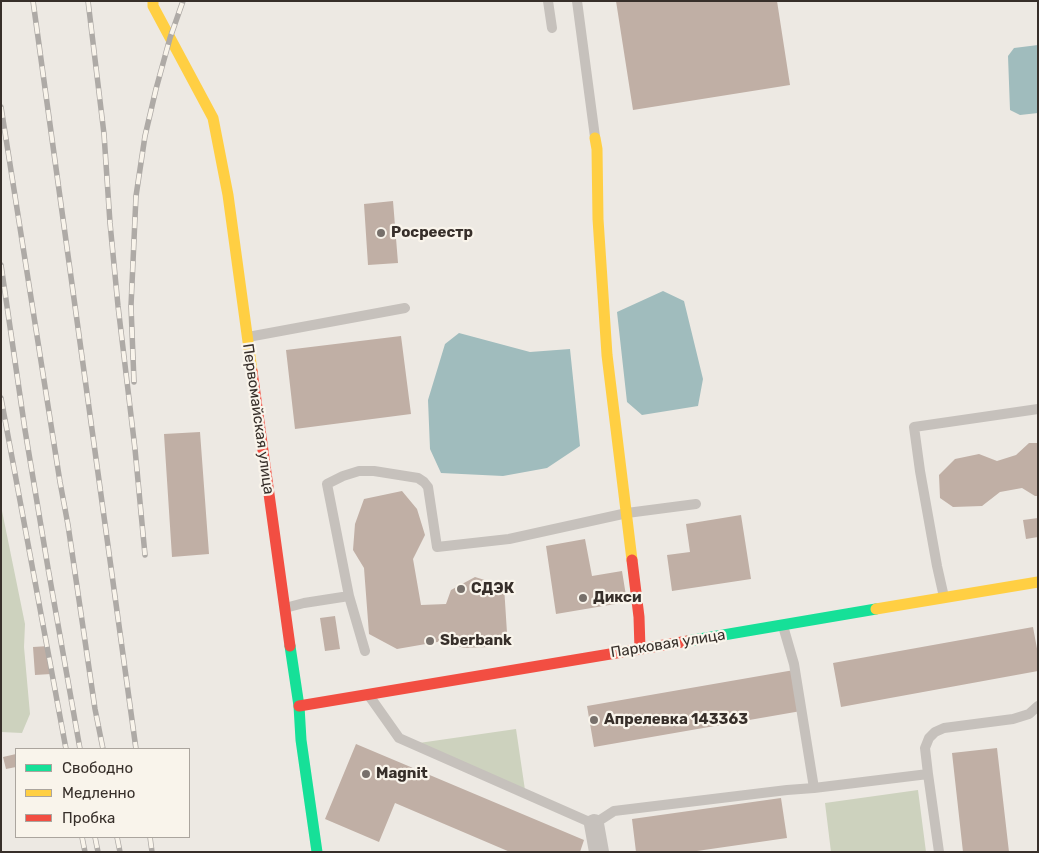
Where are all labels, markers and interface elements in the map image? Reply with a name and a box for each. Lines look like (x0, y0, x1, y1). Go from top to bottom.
place label: Росреестр (391, 224, 473, 242)
marker: Росреестр (375, 227, 387, 239)
street label: Первомайская улица (238, 342, 278, 496)
place label: СДЭК (471, 580, 514, 598)
marker: СДЭК (455, 583, 467, 595)
place label: Дикси (593, 589, 641, 607)
marker: Дикси (577, 592, 589, 604)
street label: Парковая улица (609, 626, 727, 662)
place label: Sberbank (440, 632, 512, 650)
marker: Sberbank (424, 635, 436, 647)
place label: Апрелевка 143363 (604, 711, 748, 729)
marker: Апрелевка 143363 (588, 714, 600, 726)
legend (15, 748, 190, 838)
text: Свободно (62, 759, 133, 777)
place label: Magnit (376, 765, 428, 783)
marker: Magnit (360, 768, 372, 780)
text: Медленно (62, 784, 135, 802)
text: Пробка (62, 809, 115, 827)

